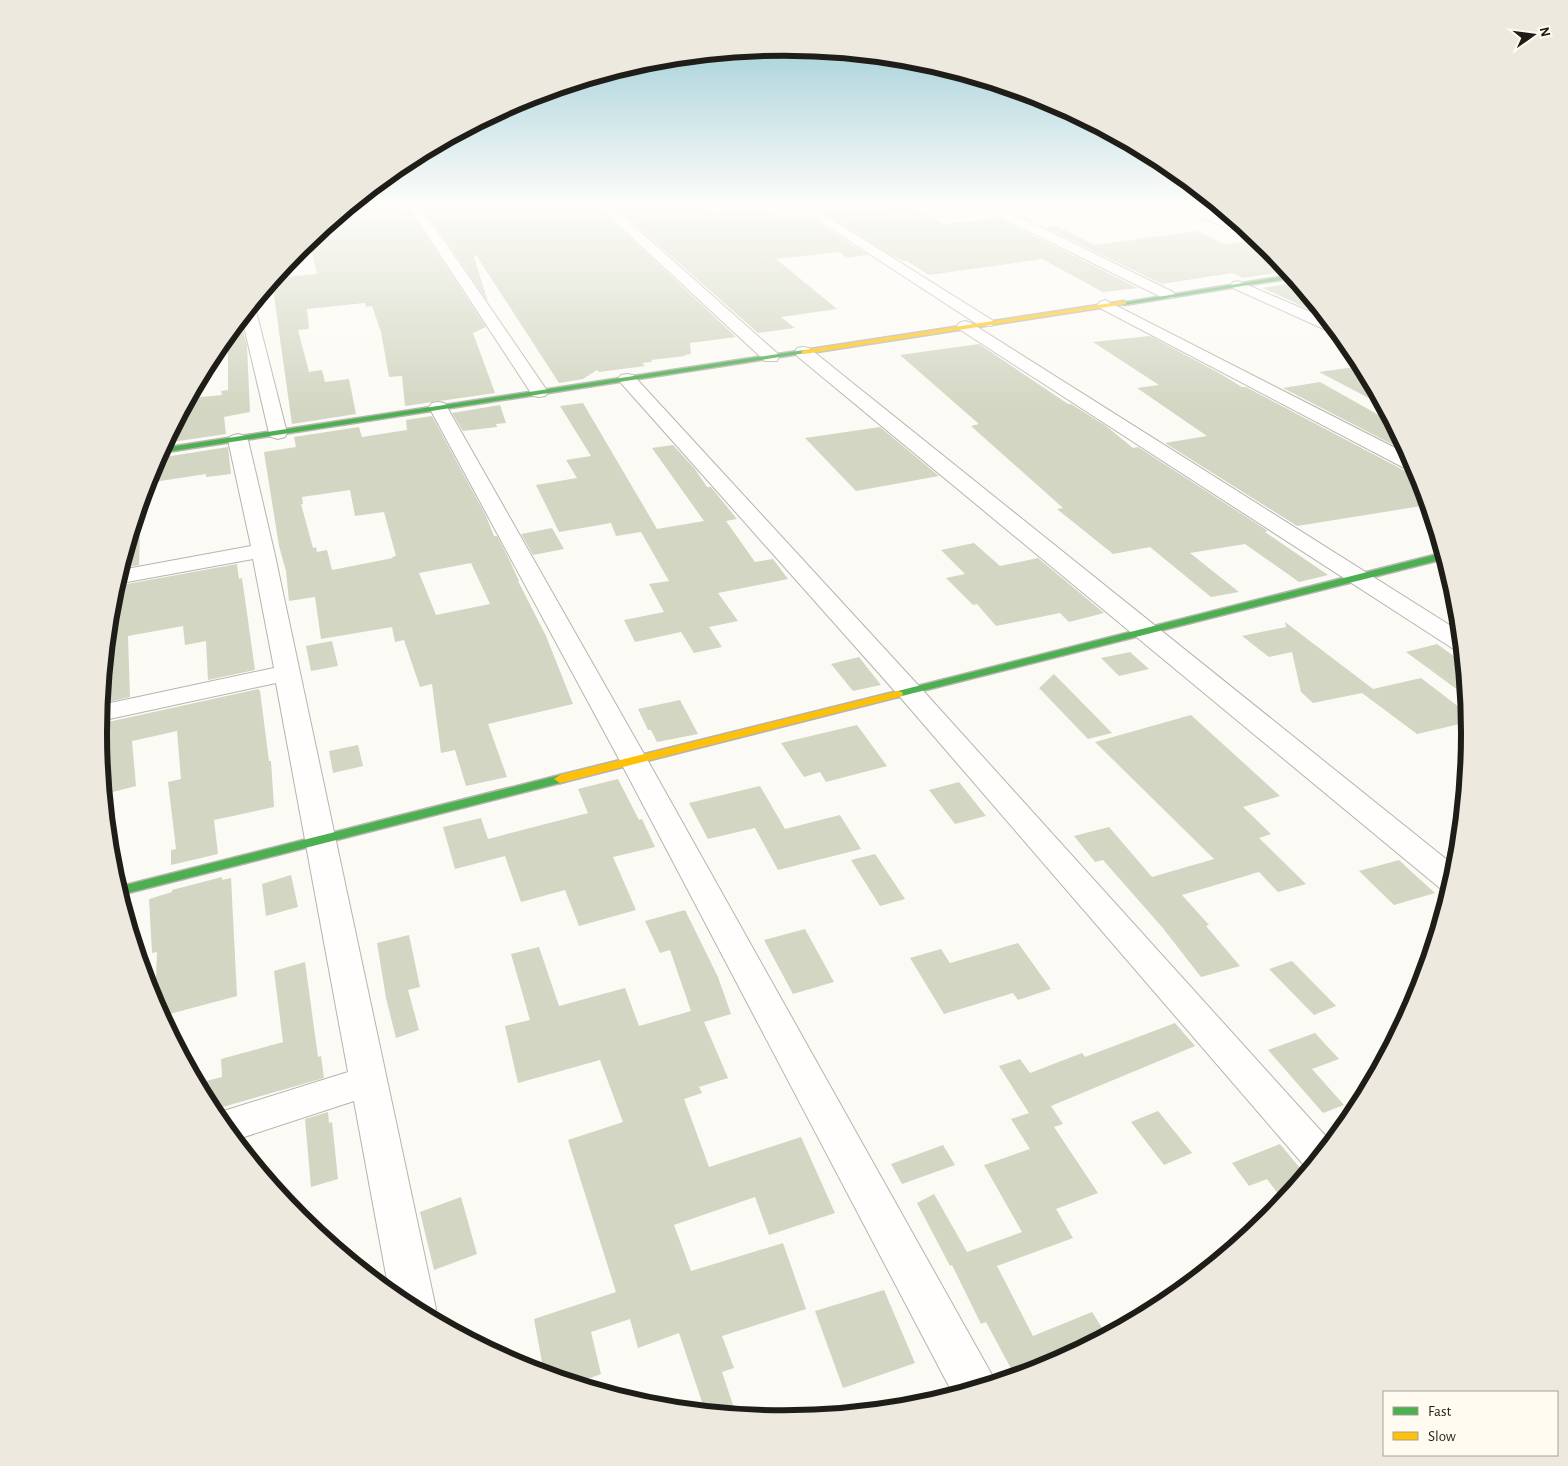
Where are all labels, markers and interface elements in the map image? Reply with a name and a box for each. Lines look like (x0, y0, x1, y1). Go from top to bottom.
north arrow (1508, 10, 1558, 60)
text: N (1537, 26, 1553, 39)
legend (1383, 1391, 1558, 1456)
text: Fast (1428, 1404, 1452, 1419)
text: Slow (1428, 1429, 1456, 1444)

